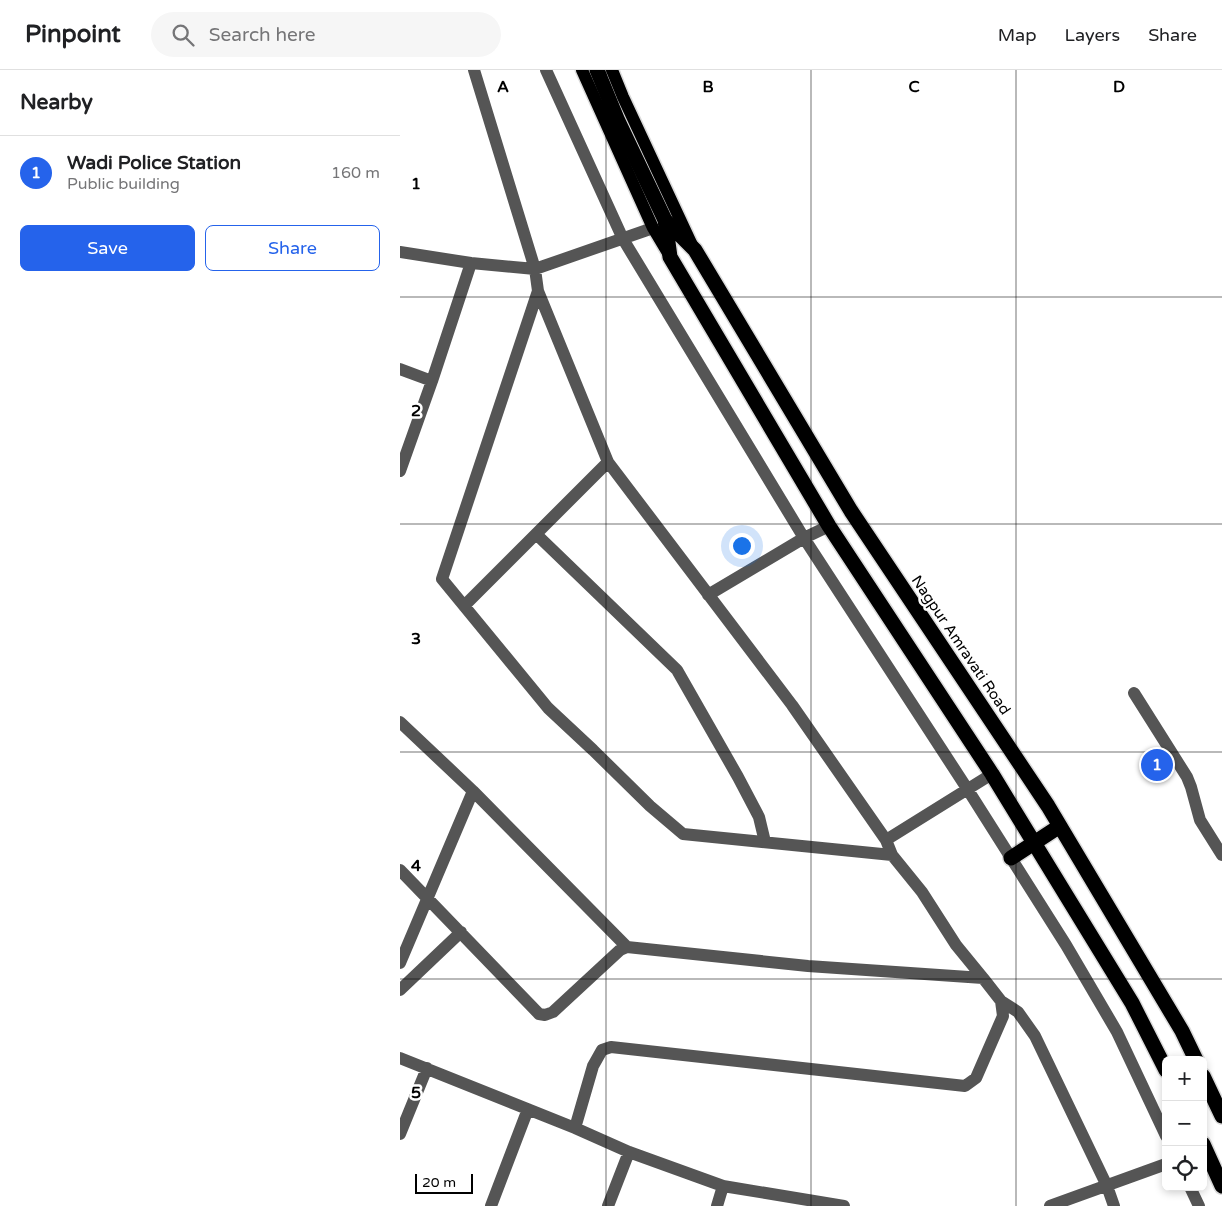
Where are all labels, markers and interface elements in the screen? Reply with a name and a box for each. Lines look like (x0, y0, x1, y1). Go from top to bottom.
search box (151, 12, 501, 57)
text: Pinpoint (25, 20, 121, 49)
icon: search (169, 21, 197, 49)
text: Search here (209, 24, 316, 46)
text: Map (998, 24, 1037, 46)
text: Layers (1065, 24, 1120, 46)
text: Share (1148, 24, 1197, 46)
text: A (497, 77, 509, 97)
text: B (702, 77, 714, 97)
text: C (908, 77, 920, 97)
text: D (1113, 77, 1125, 97)
text: Nearby (20, 90, 93, 115)
text: Wadi Police Station (67, 152, 241, 174)
text: 1 (31, 163, 41, 183)
text: 160 m (331, 163, 380, 183)
text: Public building (67, 174, 180, 194)
text: 1 (411, 174, 421, 194)
button: Save (20, 225, 195, 271)
button: Share (205, 225, 380, 271)
text: 2 (411, 401, 421, 421)
your location (729, 533, 755, 559)
street label: Nagpur Amravati Road (908, 572, 1014, 718)
text: 3 (411, 629, 421, 649)
pin: 1 (1141, 746, 1173, 784)
text: 4 (411, 856, 421, 876)
map controls (1162, 1056, 1207, 1191)
button: + (1162, 1056, 1207, 1101)
text: 5 (411, 1083, 421, 1103)
button: − (1162, 1101, 1207, 1146)
button: locate (1162, 1146, 1207, 1191)
scale bar (415, 1171, 472, 1194)
text: 20 m (422, 1174, 456, 1191)

